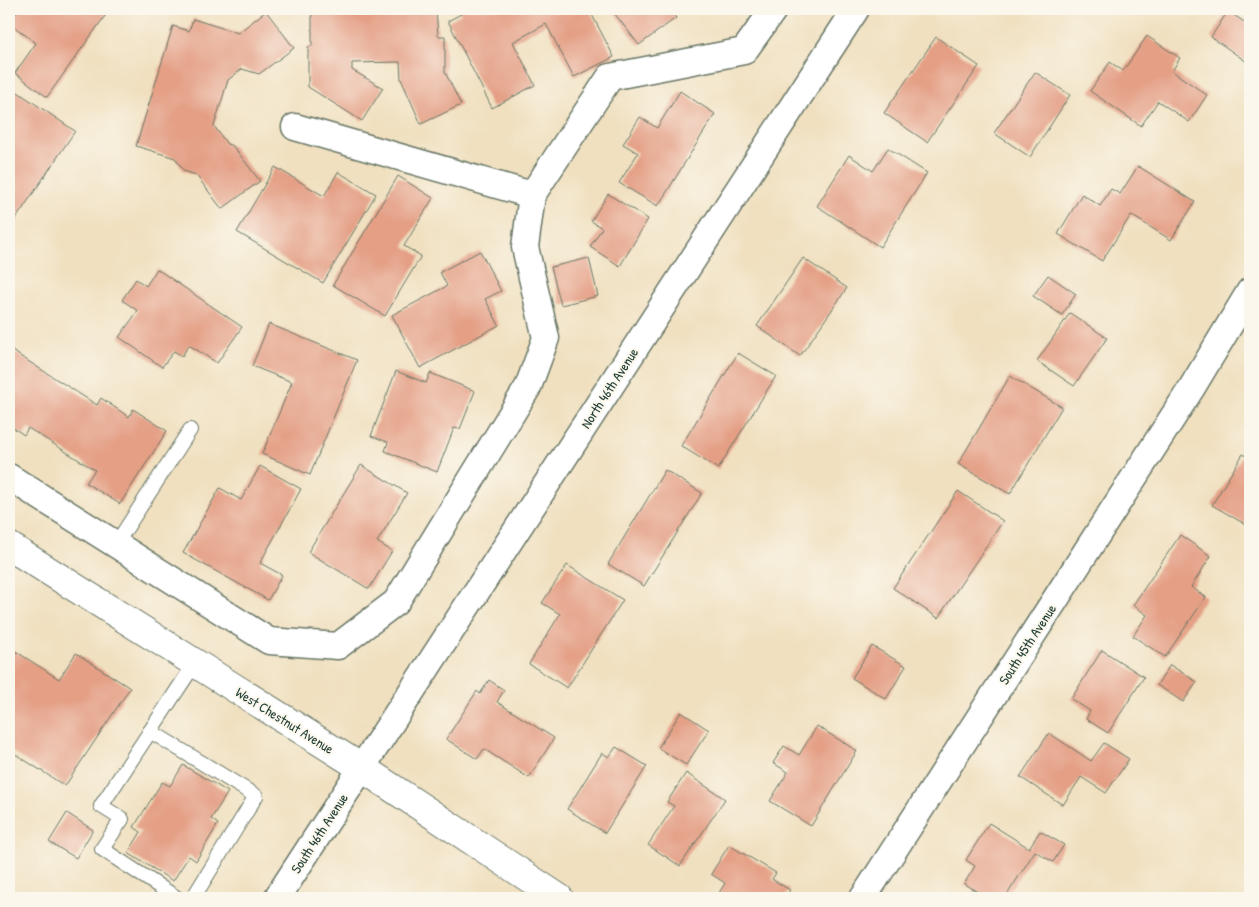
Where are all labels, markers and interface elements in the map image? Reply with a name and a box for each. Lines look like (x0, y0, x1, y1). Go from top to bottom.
street label: North 46th Avenue (576, 344, 642, 432)
street label: South 45th Avenue (994, 600, 1060, 688)
street label: West Chestnut Avenue (232, 682, 338, 758)
street label: South 46th Avenue (286, 789, 352, 877)

